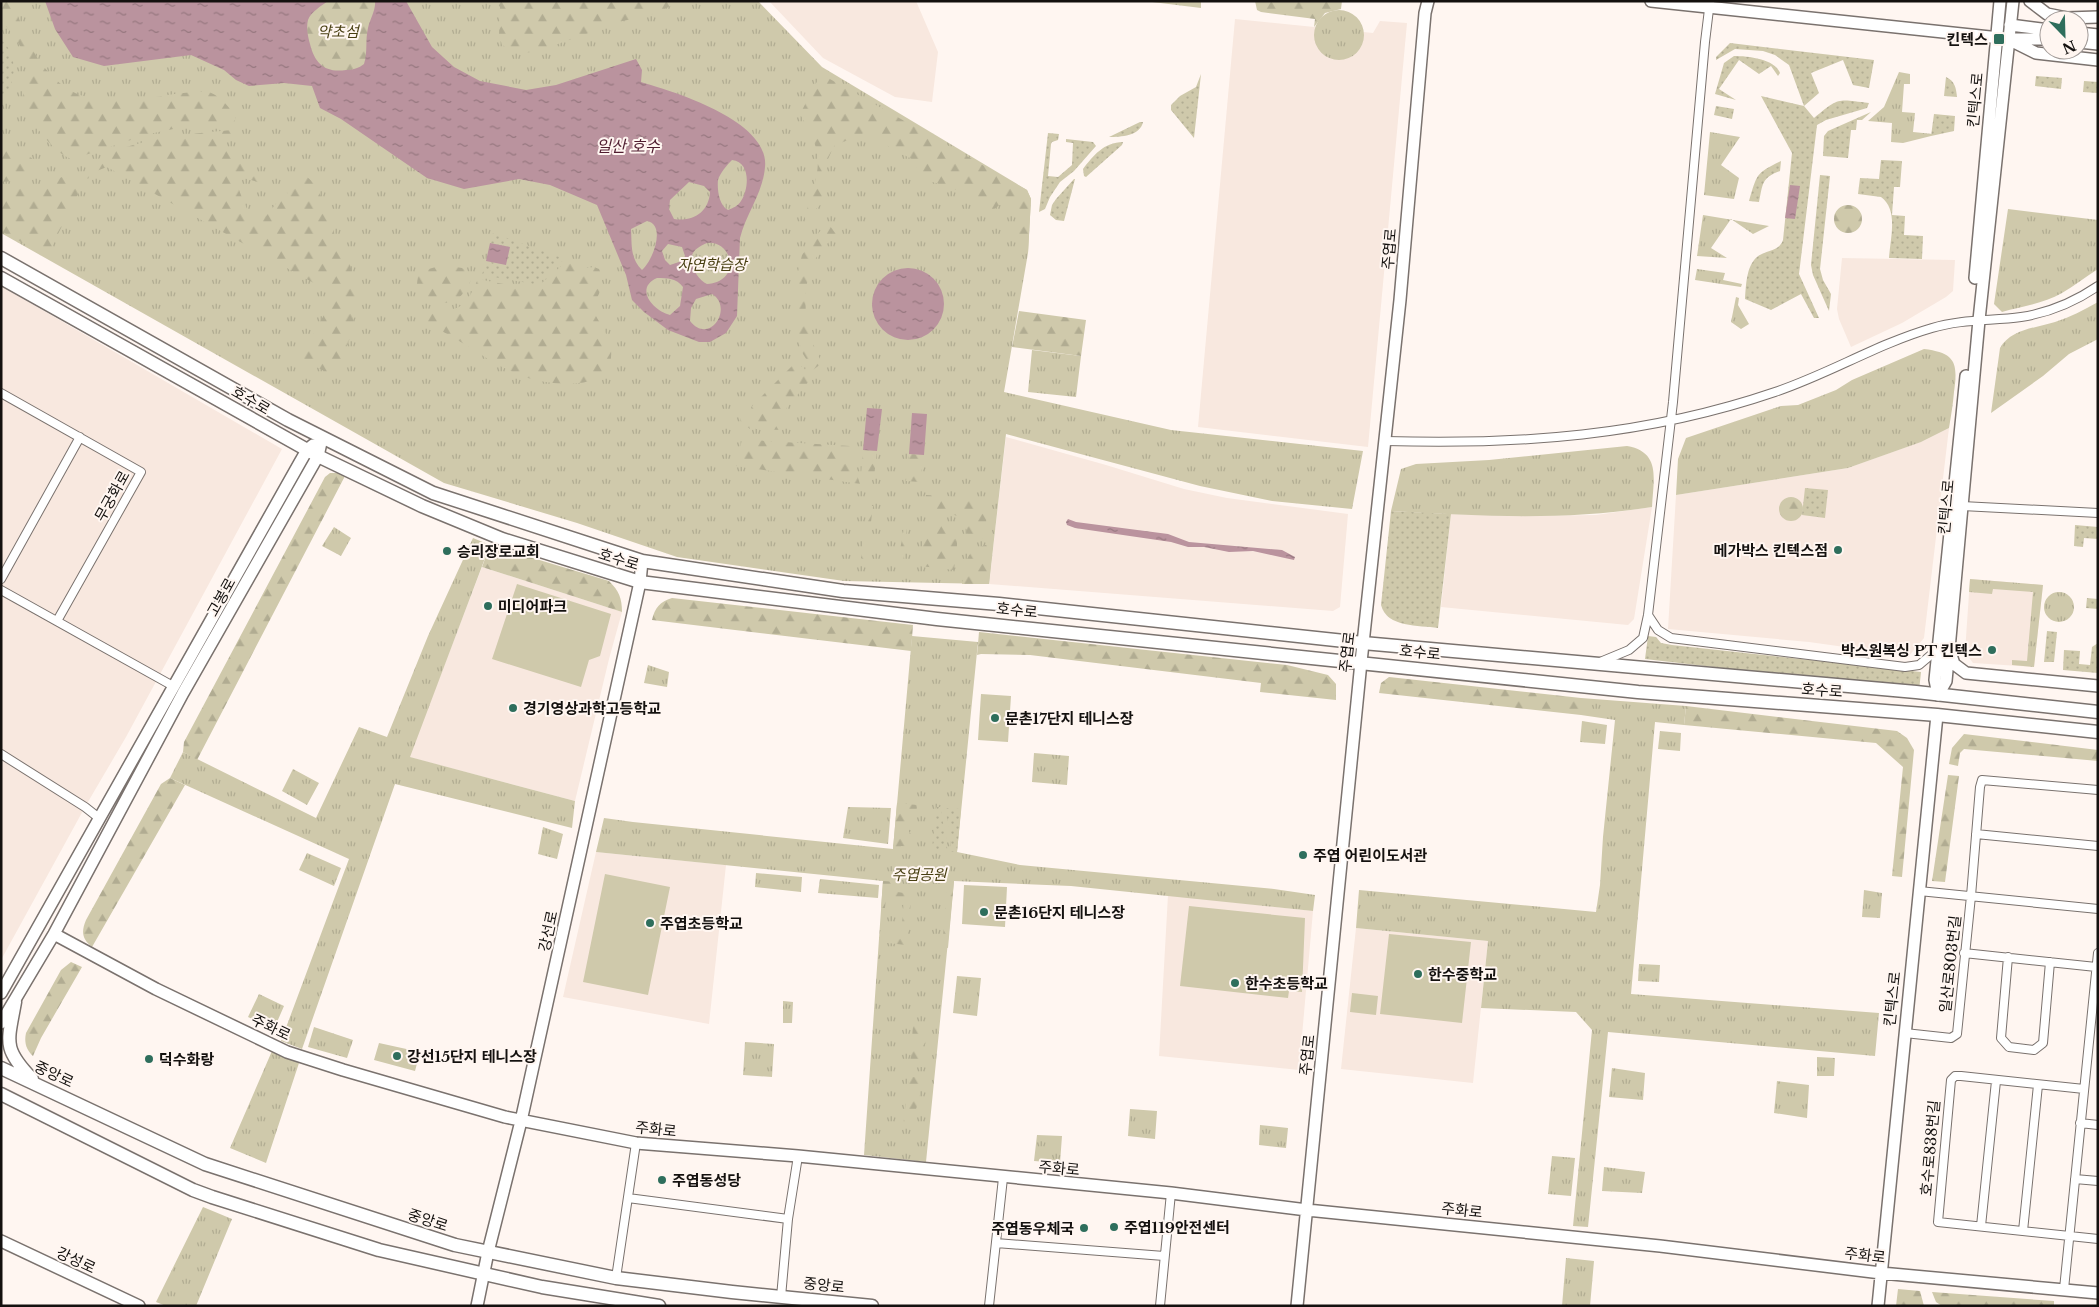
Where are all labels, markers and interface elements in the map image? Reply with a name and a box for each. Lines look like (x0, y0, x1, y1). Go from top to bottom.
north arrow (2039, 10, 2089, 60)
park label: 약초섬 (317, 22, 361, 41)
place label: 킨텍스 (1947, 30, 1988, 49)
marker: 킨텍스 (1992, 32, 2006, 46)
text: N (2060, 36, 2079, 58)
street label: 킨텍스로 (1963, 72, 1987, 128)
water label: 일산 호수 (596, 136, 661, 156)
street label: 주엽로 (1378, 228, 1400, 270)
park label: 자연학습장 (677, 255, 749, 274)
street label: 호수로 (228, 381, 274, 419)
street label: 무궁화로 (90, 467, 134, 525)
street label: 킨텍스로 (1934, 479, 1958, 535)
place label: 메가박스 킨텍스점 (1714, 541, 1828, 560)
place label: 승리장로교회 (457, 542, 540, 561)
street label: 호수로 (596, 544, 642, 574)
marker: 메가박스 킨텍스점 (1832, 544, 1844, 556)
marker: 승리장로교회 (441, 545, 453, 557)
street label: 고봉로 (203, 574, 239, 620)
place label: 미디어파크 (498, 597, 567, 616)
street label: 호수로 (995, 598, 1039, 622)
marker: 미디어파크 (482, 600, 494, 612)
street label: 주엽로 (1335, 630, 1359, 674)
street label: 호수로 (1398, 640, 1442, 664)
place label: 박스원복싱 PT 킨텍스 (1841, 641, 1982, 660)
marker: 박스원복싱 PT 킨텍스 (1986, 644, 1998, 656)
street label: 호수로 (1801, 679, 1843, 701)
place label: 경기영상과학고등학교 (523, 699, 661, 718)
marker: 경기영상과학고등학교 (507, 702, 519, 714)
place label: 문촌17단지 테니스장 (1005, 709, 1134, 728)
marker: 문촌17단지 테니스장 (989, 712, 1001, 724)
place label: 주엽 어린이도서관 (1313, 846, 1428, 865)
marker: 주엽 어린이도서관 (1297, 849, 1309, 861)
park label: 주엽공원 (891, 865, 948, 884)
place label: 문촌16단지 테니스장 (994, 903, 1125, 922)
marker: 문촌16단지 테니스장 (978, 906, 990, 918)
street label: 강선로 (534, 909, 562, 953)
place label: 주엽초등학교 (660, 914, 743, 933)
street label: 일산로803번길 (1935, 914, 1965, 1014)
marker: 주엽초등학교 (644, 917, 656, 929)
place label: 한수중학교 (1428, 965, 1497, 984)
marker: 한수중학교 (1412, 968, 1424, 980)
street label: 킨텍스로 (1880, 971, 1904, 1027)
place label: 한수초등학교 (1245, 974, 1328, 993)
marker: 한수초등학교 (1229, 977, 1241, 989)
street label: 주화로 (248, 1010, 294, 1044)
street label: 주엽로 (1295, 1033, 1319, 1077)
place label: 강선15단지 테니스장 (407, 1047, 537, 1066)
place label: 덕수화랑 (159, 1050, 214, 1069)
marker: 강선15단지 테니스장 (391, 1050, 403, 1062)
marker: 덕수화랑 (143, 1053, 155, 1065)
street label: 중앙로 (31, 1057, 77, 1091)
street label: 호수로838번길 (1916, 1099, 1944, 1197)
street label: 주화로 (634, 1117, 678, 1141)
street label: 주화로 (1038, 1157, 1080, 1179)
place label: 주엽동성당 (672, 1171, 741, 1190)
marker: 주엽동성당 (656, 1174, 668, 1186)
street label: 주화로 (1440, 1198, 1484, 1222)
street label: 중앙로 (405, 1205, 451, 1235)
place label: 주엽119안전센터 (1124, 1218, 1230, 1237)
place label: 주엽동우체국 (991, 1219, 1074, 1238)
marker: 주엽119안전센터 (1108, 1221, 1120, 1233)
marker: 주엽동우체국 (1078, 1222, 1090, 1234)
street label: 강성로 (53, 1243, 99, 1277)
street label: 주화로 (1843, 1243, 1887, 1267)
street label: 중앙로 (802, 1273, 846, 1297)

